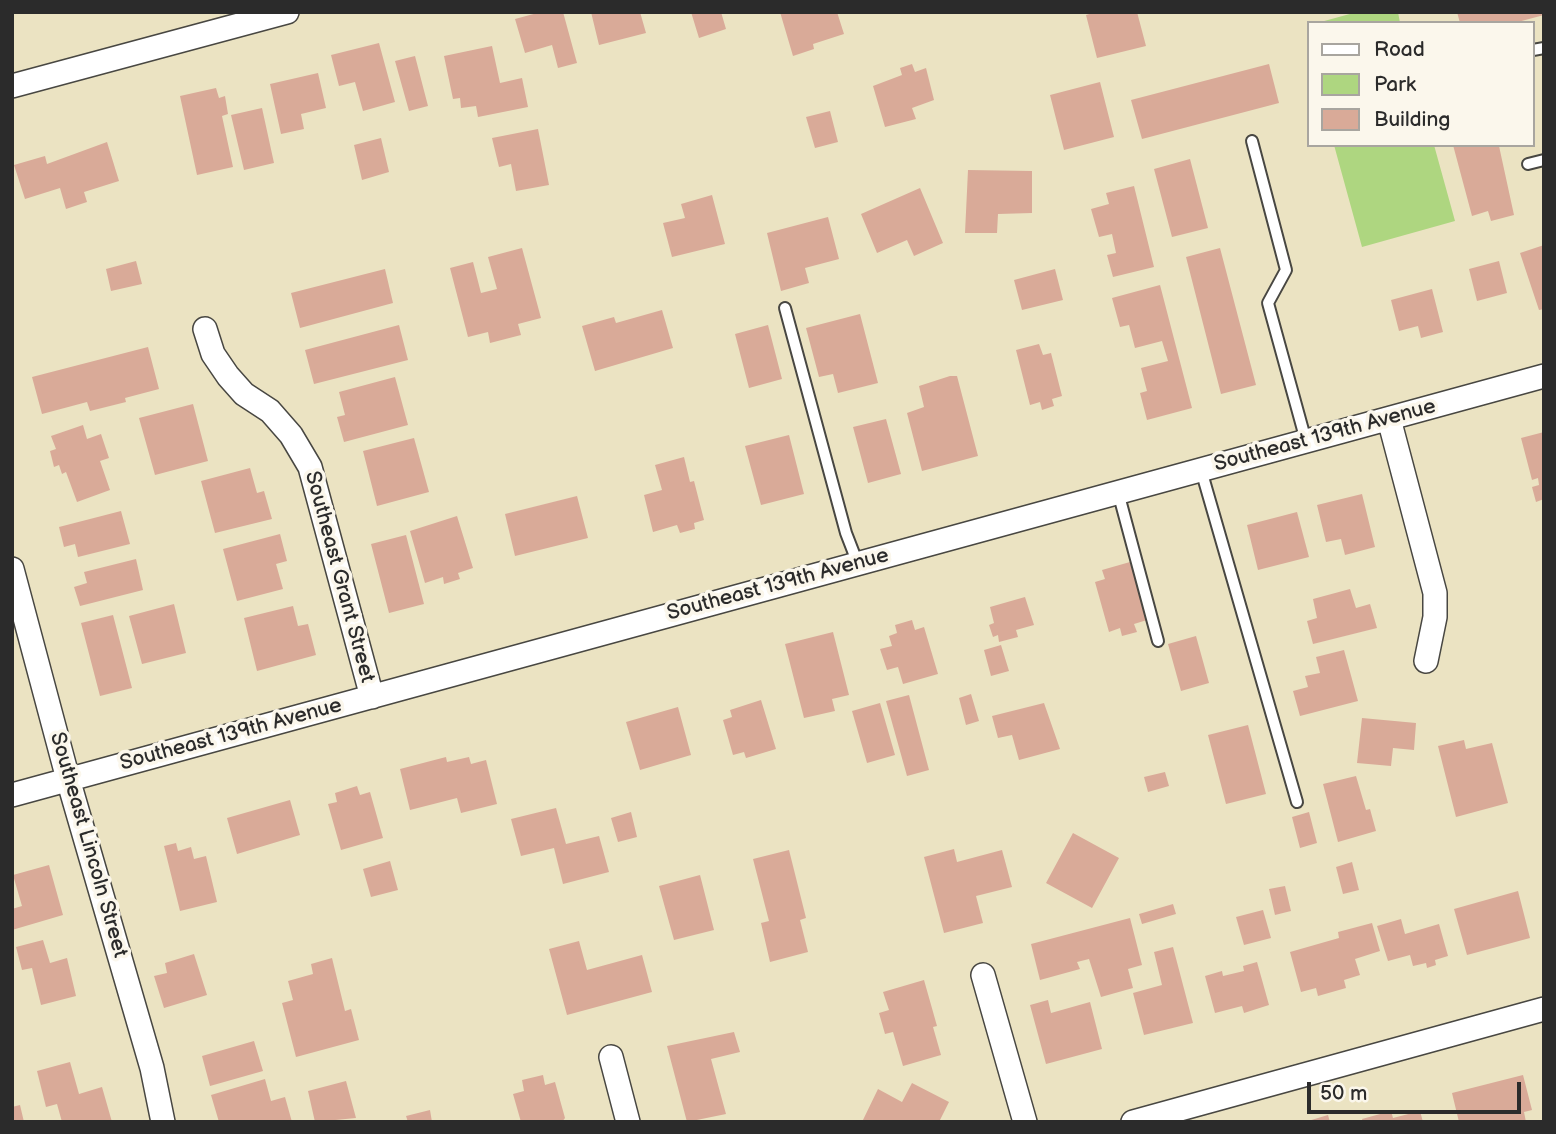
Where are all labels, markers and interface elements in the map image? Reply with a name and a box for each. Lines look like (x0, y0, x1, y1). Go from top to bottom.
legend (1308, 21, 1535, 147)
text: Road (1374, 37, 1425, 62)
text: Park (1374, 72, 1416, 97)
text: Building (1374, 107, 1450, 132)
street label: Southeast 139th Avenue (1211, 394, 1439, 478)
street label: Southeast Grant Street (299, 469, 379, 685)
street label: Southeast 139th Avenue (664, 543, 892, 627)
street label: Southeast 139th Avenue (117, 693, 345, 777)
street label: Southeast Lincoln Street (44, 730, 132, 960)
scale bar (1311, 1068, 1524, 1112)
text: 50 m (1320, 1081, 1367, 1106)

